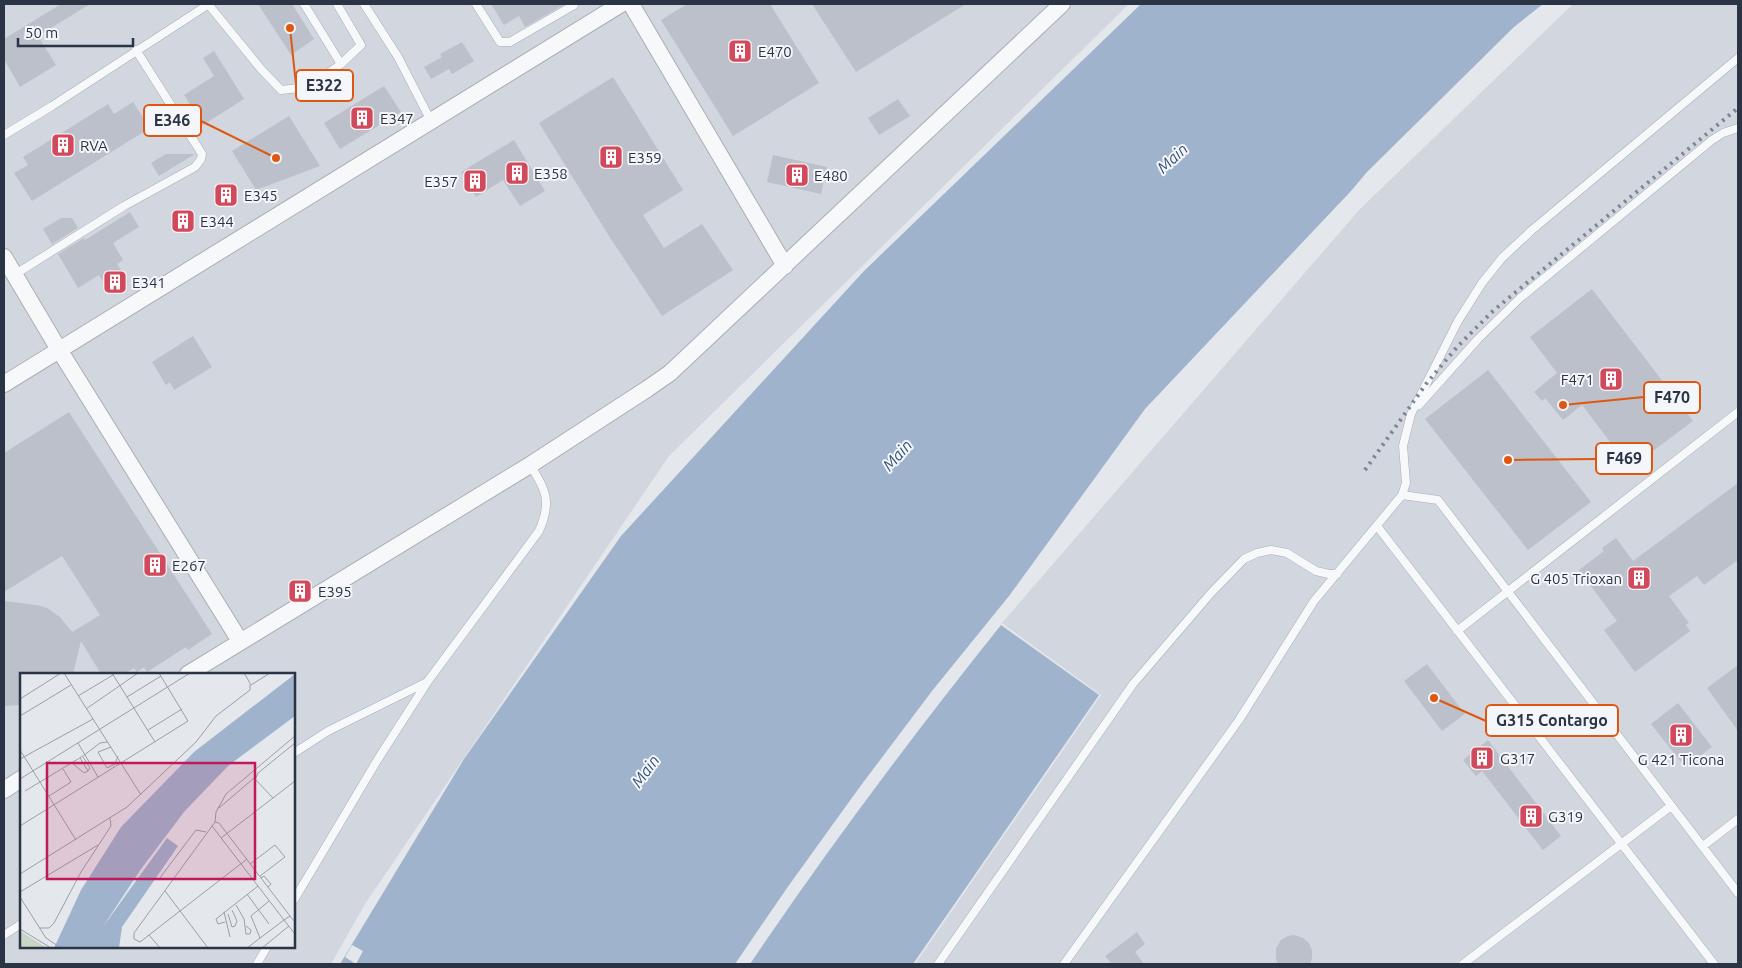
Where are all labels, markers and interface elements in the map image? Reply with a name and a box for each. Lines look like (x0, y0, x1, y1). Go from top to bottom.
scale bar (18, 15, 132, 47)
text: 50 m (25, 24, 58, 41)
building icon: E470 (727, 38, 753, 64)
place label: E470 (758, 43, 792, 60)
callout: E322 (296, 70, 353, 101)
text: E322 (306, 76, 342, 94)
callout: E346 (144, 105, 201, 136)
building icon: E347 (349, 105, 375, 131)
place label: E347 (380, 110, 414, 127)
text: E346 (154, 111, 190, 129)
building icon: RVA (50, 132, 76, 158)
place label: RVA (80, 137, 108, 154)
water label: Main (1153, 139, 1191, 177)
building icon: E359 (598, 144, 624, 170)
place label: E359 (628, 149, 662, 166)
building icon: E358 (504, 160, 530, 186)
building icon: E480 (784, 162, 810, 188)
place label: E358 (534, 165, 568, 182)
place label: E480 (814, 167, 848, 184)
building icon: E357 (462, 168, 488, 194)
place label: E357 (424, 173, 458, 190)
building icon: E345 (213, 182, 239, 208)
place label: E345 (244, 187, 278, 204)
building icon: E344 (170, 208, 196, 234)
place label: E344 (200, 213, 234, 230)
building icon: E341 (102, 269, 128, 295)
place label: E341 (132, 274, 166, 291)
building icon: F471 (1598, 366, 1624, 392)
place label: F471 (1561, 371, 1594, 388)
callout: F470 (1644, 382, 1700, 413)
text: F470 (1654, 388, 1690, 406)
water label: Main (879, 436, 915, 474)
callout: F469 (1596, 443, 1652, 474)
text: F469 (1606, 449, 1642, 467)
building icon: E267 (142, 552, 168, 578)
place label: E267 (172, 557, 206, 574)
building icon: G 405 Trioxan (1626, 565, 1652, 591)
place label: G 405 Trioxan (1530, 570, 1622, 587)
building icon: E395 (287, 578, 313, 604)
place label: E395 (318, 583, 352, 600)
inset map (20, 673, 295, 948)
callout: G315 Contargo (1486, 705, 1618, 736)
text: G315 Contargo (1496, 711, 1608, 729)
building icon: G 421 Ticona (1668, 722, 1694, 748)
building icon: G317 (1469, 745, 1495, 771)
place label: G317 (1500, 750, 1535, 767)
place label: G 421 Ticona (1638, 751, 1724, 768)
water label: Main (627, 752, 663, 790)
building icon: G319 (1518, 803, 1544, 829)
place label: G319 (1548, 808, 1583, 825)

